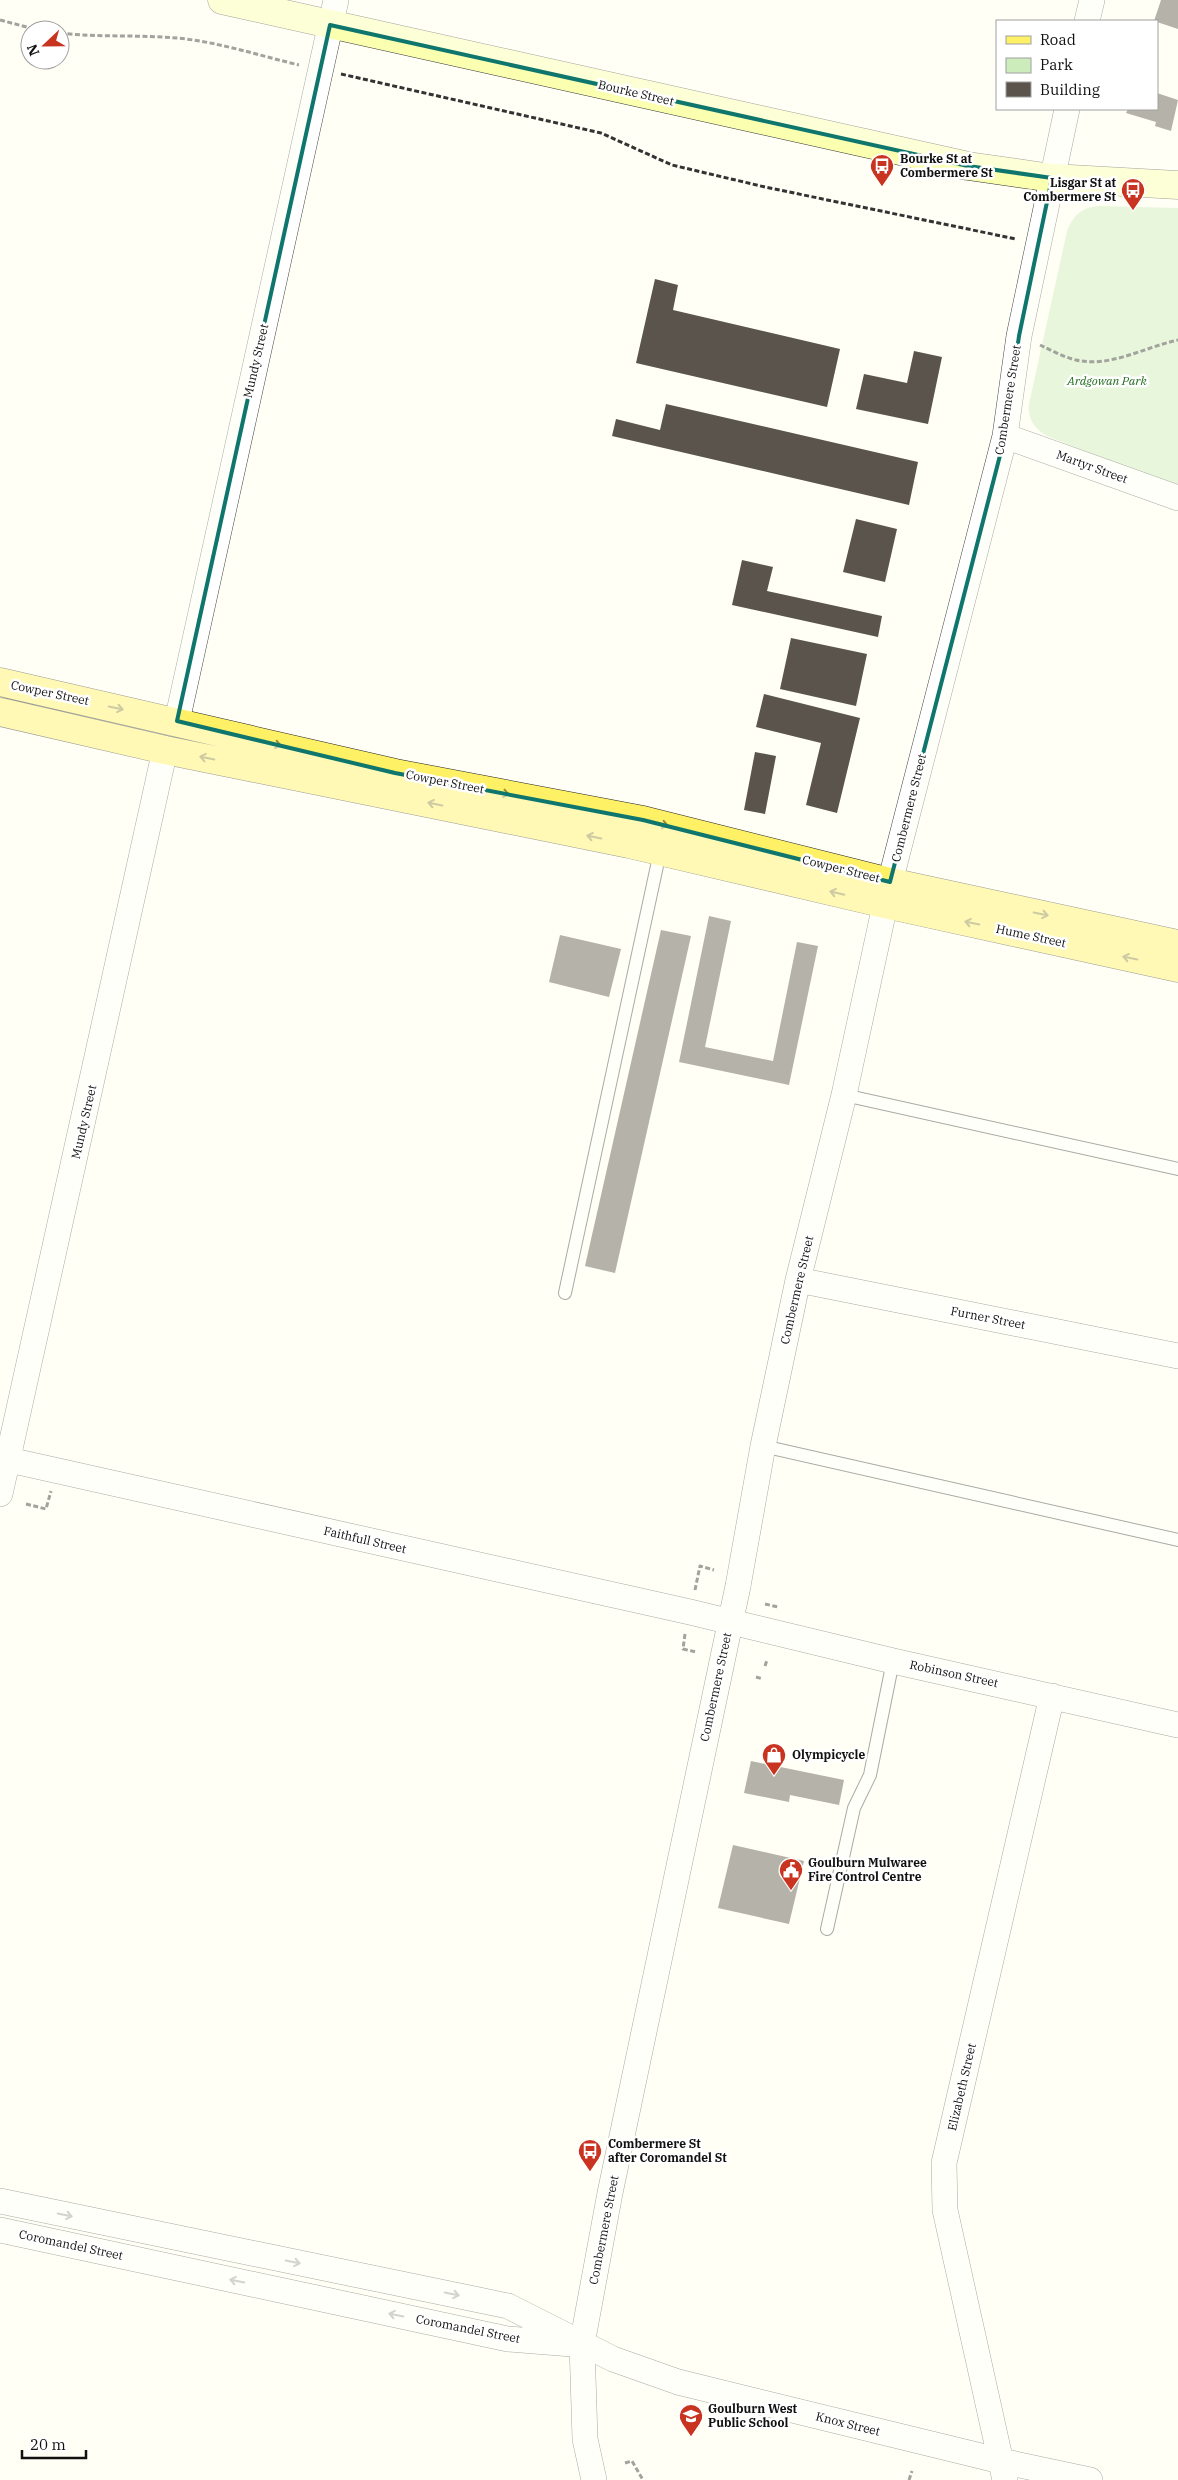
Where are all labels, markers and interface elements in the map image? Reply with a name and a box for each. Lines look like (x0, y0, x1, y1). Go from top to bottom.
north arrow (20, 20, 70, 70)
legend (996, 20, 1158, 110)
text: Road (1040, 30, 1076, 49)
text: N (23, 41, 43, 58)
text: Park (1040, 55, 1073, 74)
street label: Bourke Street (597, 77, 675, 109)
text: Building (1040, 80, 1100, 99)
place label: Bourke St at Combermere St (900, 151, 993, 180)
bus stop icon: Bourke St at Combermere St (869, 153, 895, 187)
place label: Lisgar St at Combermere St (1023, 175, 1117, 204)
bus stop icon: Lisgar St at Combermere St (1120, 177, 1146, 211)
street label: Mundy Street (240, 322, 271, 399)
street label: Combermere Street (991, 344, 1024, 456)
park label: Ardgowan Park (1066, 373, 1148, 388)
street label: Martyr Street (1054, 447, 1130, 486)
street label: Cowper Street (10, 677, 90, 708)
one-way arrow (107, 704, 123, 713)
one-way arrow (266, 740, 282, 749)
street label: Combermere Street (888, 752, 929, 864)
one-way arrow (199, 753, 215, 762)
street label: Cowper Street (405, 767, 486, 796)
one-way arrow (493, 789, 509, 798)
one-way arrow (427, 799, 443, 808)
one-way arrow (652, 820, 668, 830)
one-way arrow (586, 832, 602, 841)
street label: Cowper Street (801, 852, 881, 885)
one-way arrow (830, 888, 846, 897)
one-way arrow (1032, 910, 1048, 920)
one-way arrow (964, 918, 980, 927)
street label: Hume Street (995, 921, 1068, 950)
one-way arrow (1123, 953, 1139, 962)
street label: Mundy Street (68, 1083, 99, 1160)
street label: Combermere Street (777, 1234, 816, 1346)
street label: Furner Street (949, 1303, 1027, 1332)
street label: Faithfull Street (322, 1523, 408, 1556)
street label: Combermere Street (697, 1631, 734, 1743)
street label: Robinson Street (908, 1657, 1000, 1690)
shop icon: Olympicycle (761, 1742, 787, 1776)
place label: Olympicycle (792, 1747, 865, 1762)
place label: Goulburn Mulwaree Fire Control Centre (808, 1855, 927, 1884)
public building icon: Goulburn Mulwaree Fire Control Centre (778, 1857, 804, 1891)
street label: Elizabeth Street (944, 2042, 979, 2132)
place label: Combermere St after Coromandel St (608, 2136, 727, 2165)
bus stop icon: Combermere St after Coromandel St (577, 2138, 603, 2172)
street label: Combermere Street (586, 2174, 621, 2286)
one-way arrow (56, 2210, 72, 2220)
street label: Coromandel Street (18, 2226, 125, 2263)
one-way arrow (284, 2257, 300, 2267)
one-way arrow (230, 2276, 246, 2285)
one-way arrow (443, 2290, 459, 2300)
one-way arrow (389, 2310, 405, 2319)
street label: Coromandel Street (415, 2311, 522, 2346)
place label: Goulburn West Public School (708, 2401, 797, 2430)
school or university icon: Goulburn West Public School (678, 2403, 704, 2437)
street label: Knox Street (814, 2408, 882, 2439)
scale bar (22, 2428, 86, 2460)
text: 20 m (30, 2435, 66, 2454)

